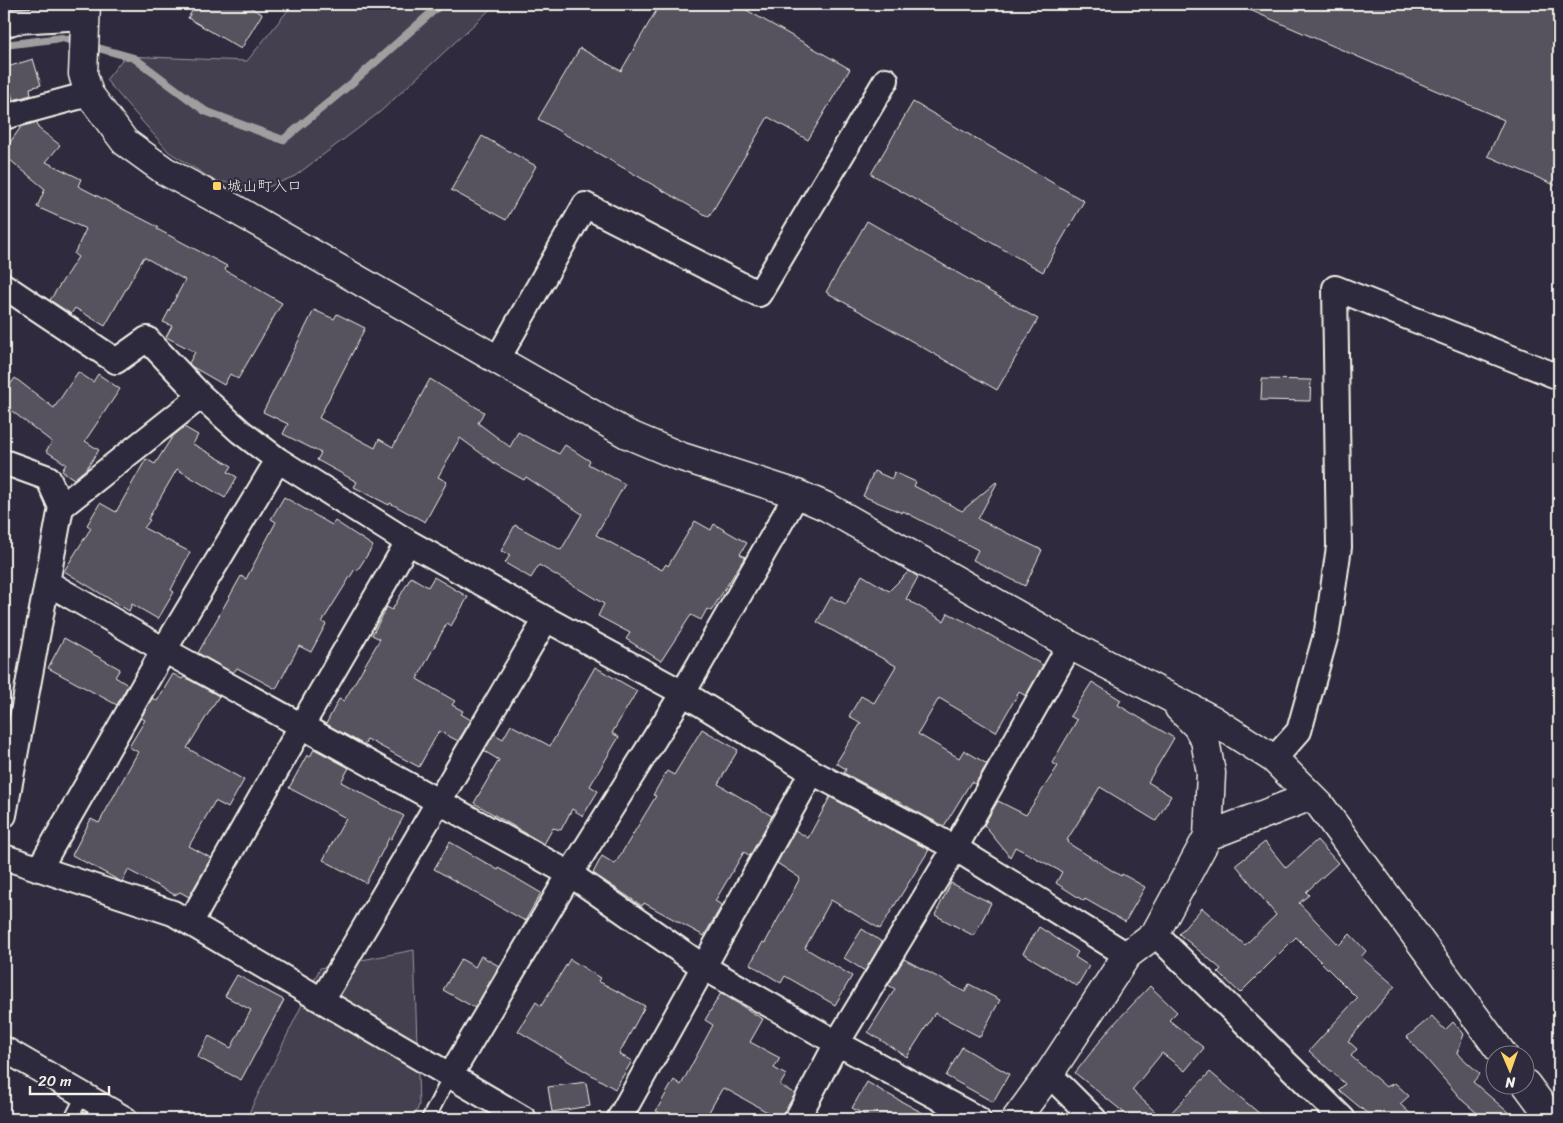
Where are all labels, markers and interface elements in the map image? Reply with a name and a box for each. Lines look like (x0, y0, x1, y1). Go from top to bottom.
place label: 城山町入口 (227, 173, 302, 199)
marker: 城山町入口 (211, 180, 223, 192)
north arrow (1486, 1046, 1536, 1096)
scale bar (30, 1063, 109, 1095)
text: 20 m (38, 1068, 72, 1094)
text: N (1505, 1070, 1517, 1095)

